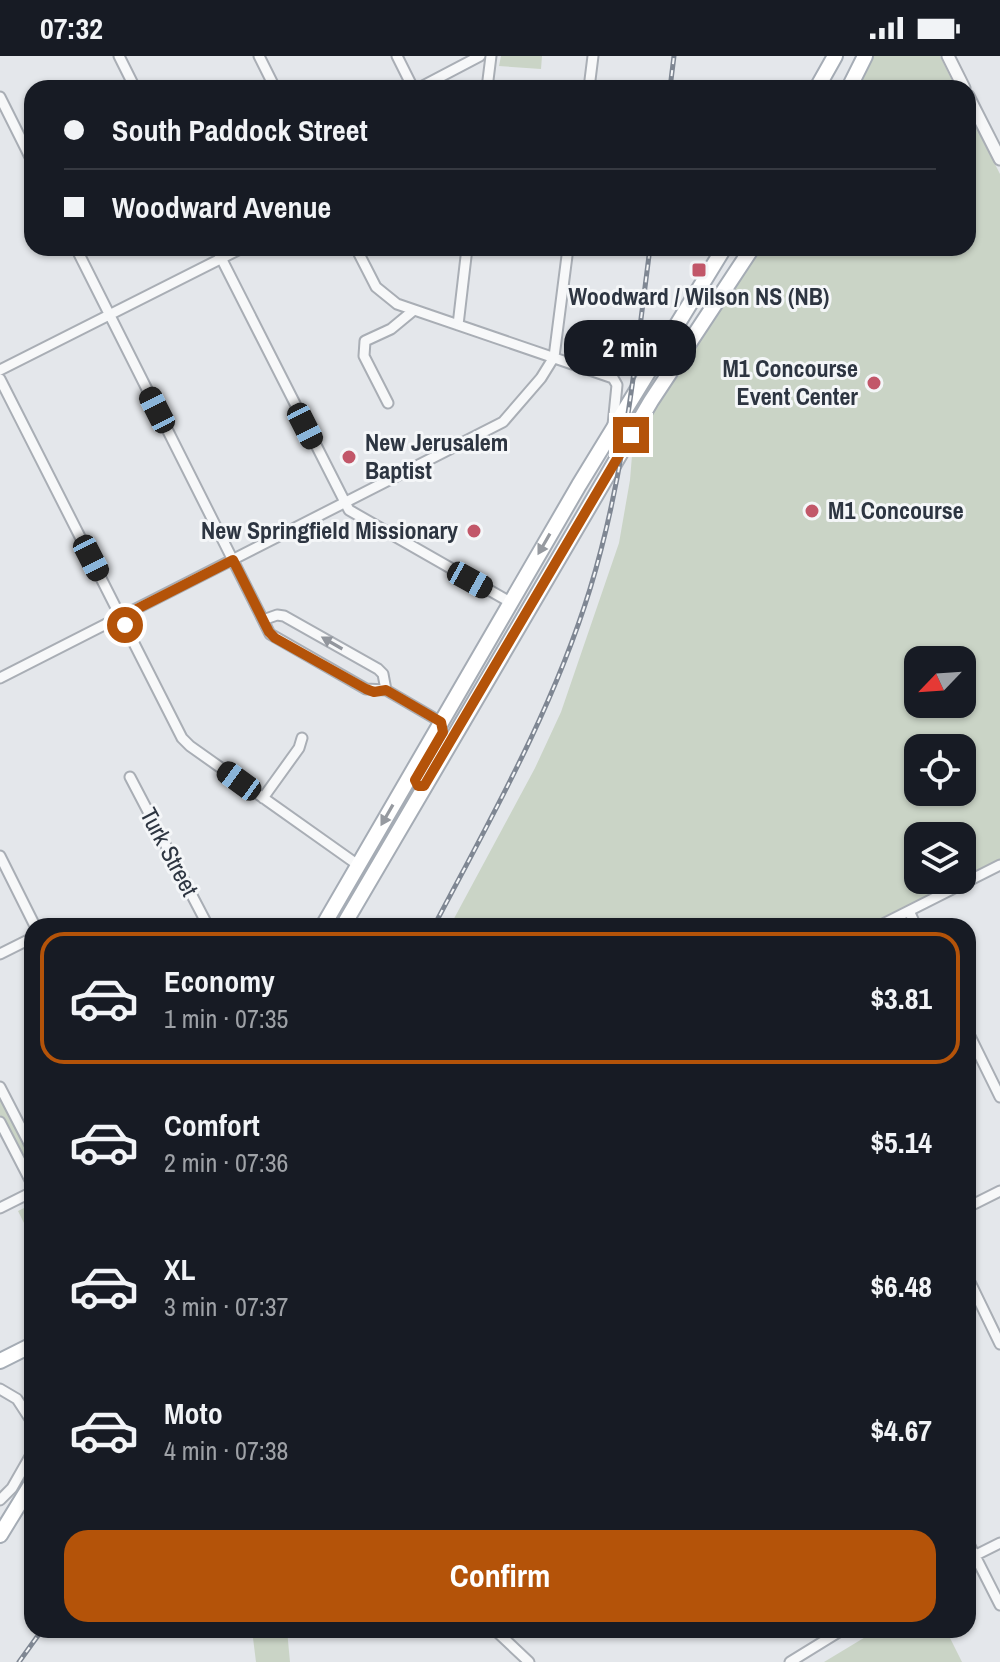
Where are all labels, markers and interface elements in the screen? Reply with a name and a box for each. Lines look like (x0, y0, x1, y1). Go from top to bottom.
text: 07:32 (40, 8, 103, 48)
text: South Paddock Street (112, 110, 368, 150)
text: Woodward Avenue (112, 187, 331, 227)
marker: Woodward / Wilson NS (NB) (690, 261, 708, 279)
place label: Woodward / Wilson NS (NB) (569, 280, 829, 312)
callout: 2 min (565, 319, 697, 375)
text: 2 min (602, 330, 658, 365)
place label: M1 Concourse Event Center (722, 352, 858, 412)
marker: M1 Concourse Event Center (865, 374, 883, 392)
car (135, 383, 179, 437)
car (283, 399, 327, 453)
route end (613, 417, 649, 453)
place label: New Jerusalem Baptist (365, 426, 508, 486)
marker: New Jerusalem Baptist (340, 448, 358, 466)
place label: M1 Concourse (828, 494, 964, 526)
marker: M1 Concourse (803, 502, 821, 520)
place label: New Springfield Missionary (201, 514, 458, 546)
marker: New Springfield Missionary (465, 522, 483, 540)
car (69, 531, 113, 585)
one-way arrow (537, 533, 551, 555)
car (443, 558, 497, 602)
route start (107, 607, 143, 643)
one-way arrow (321, 636, 343, 650)
north arrow (904, 646, 976, 718)
map controls (904, 646, 976, 894)
button: locate (904, 734, 976, 806)
car (213, 757, 265, 805)
street label: Turk Street (133, 802, 207, 902)
one-way arrow (380, 804, 394, 826)
button: layers (904, 822, 976, 894)
text: Economy (164, 961, 275, 1001)
icon: car (68, 962, 140, 1034)
text: $3.81 (870, 978, 932, 1018)
text: 1 min · 07:35 (164, 1001, 288, 1036)
text: Comfort (164, 1105, 260, 1145)
icon: car (68, 1106, 140, 1178)
text: $5.14 (870, 1122, 932, 1162)
text: 2 min · 07:36 (164, 1145, 288, 1180)
text: XL (164, 1249, 195, 1289)
icon: car (68, 1250, 140, 1322)
text: $6.48 (870, 1266, 932, 1306)
text: 3 min · 07:37 (164, 1289, 288, 1324)
text: Moto (164, 1393, 223, 1433)
icon: car (68, 1394, 140, 1466)
text: $4.67 (870, 1410, 932, 1450)
text: 4 min · 07:38 (164, 1433, 288, 1468)
button: Confirm (64, 1530, 936, 1622)

